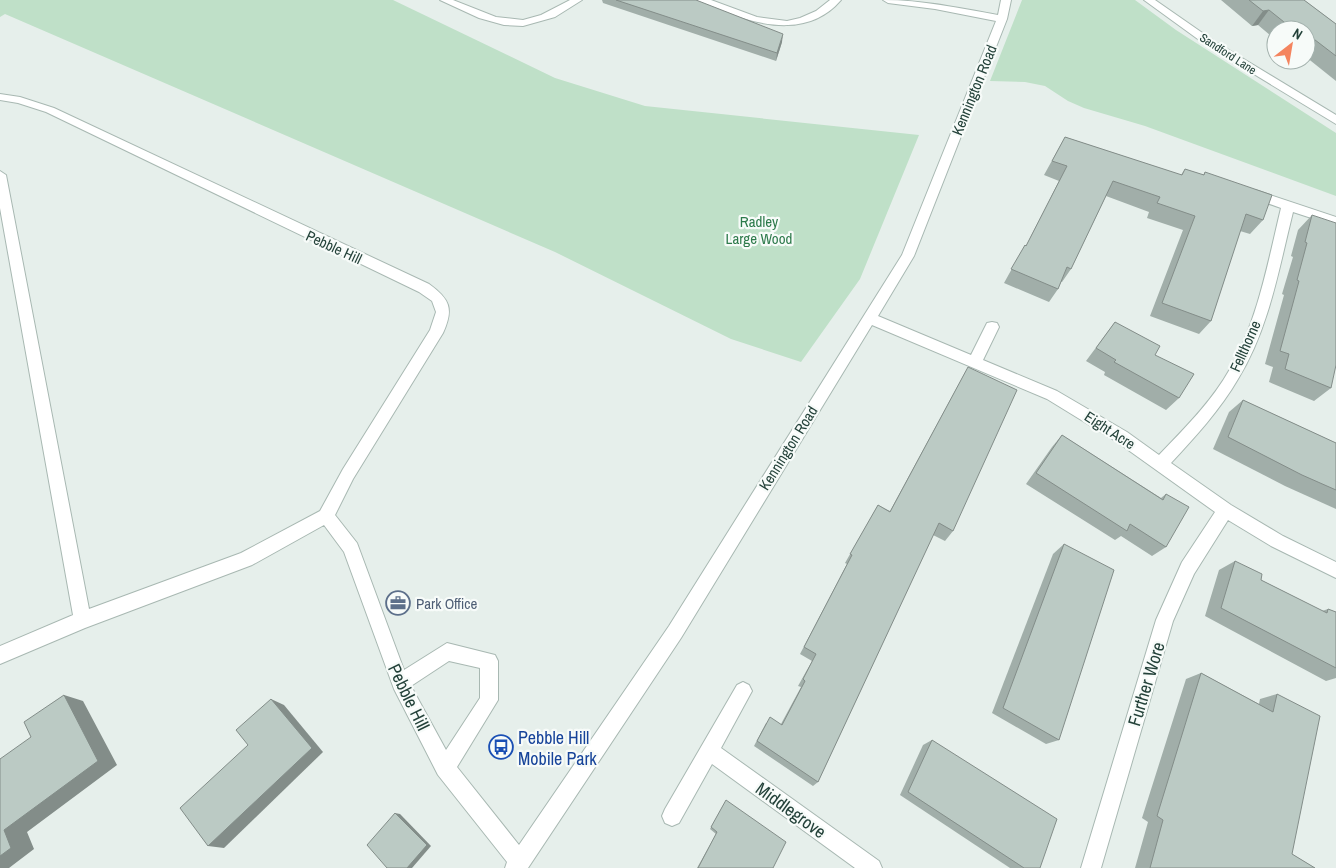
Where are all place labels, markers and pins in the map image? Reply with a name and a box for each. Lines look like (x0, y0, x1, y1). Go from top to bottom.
office icon: Park Office (385, 590, 411, 616)
place label: Park Office (416, 593, 477, 614)
place label: Pebble Hill Mobile Park (518, 725, 597, 771)
bus stop icon: Pebble Hill Mobile Park (488, 734, 514, 760)

